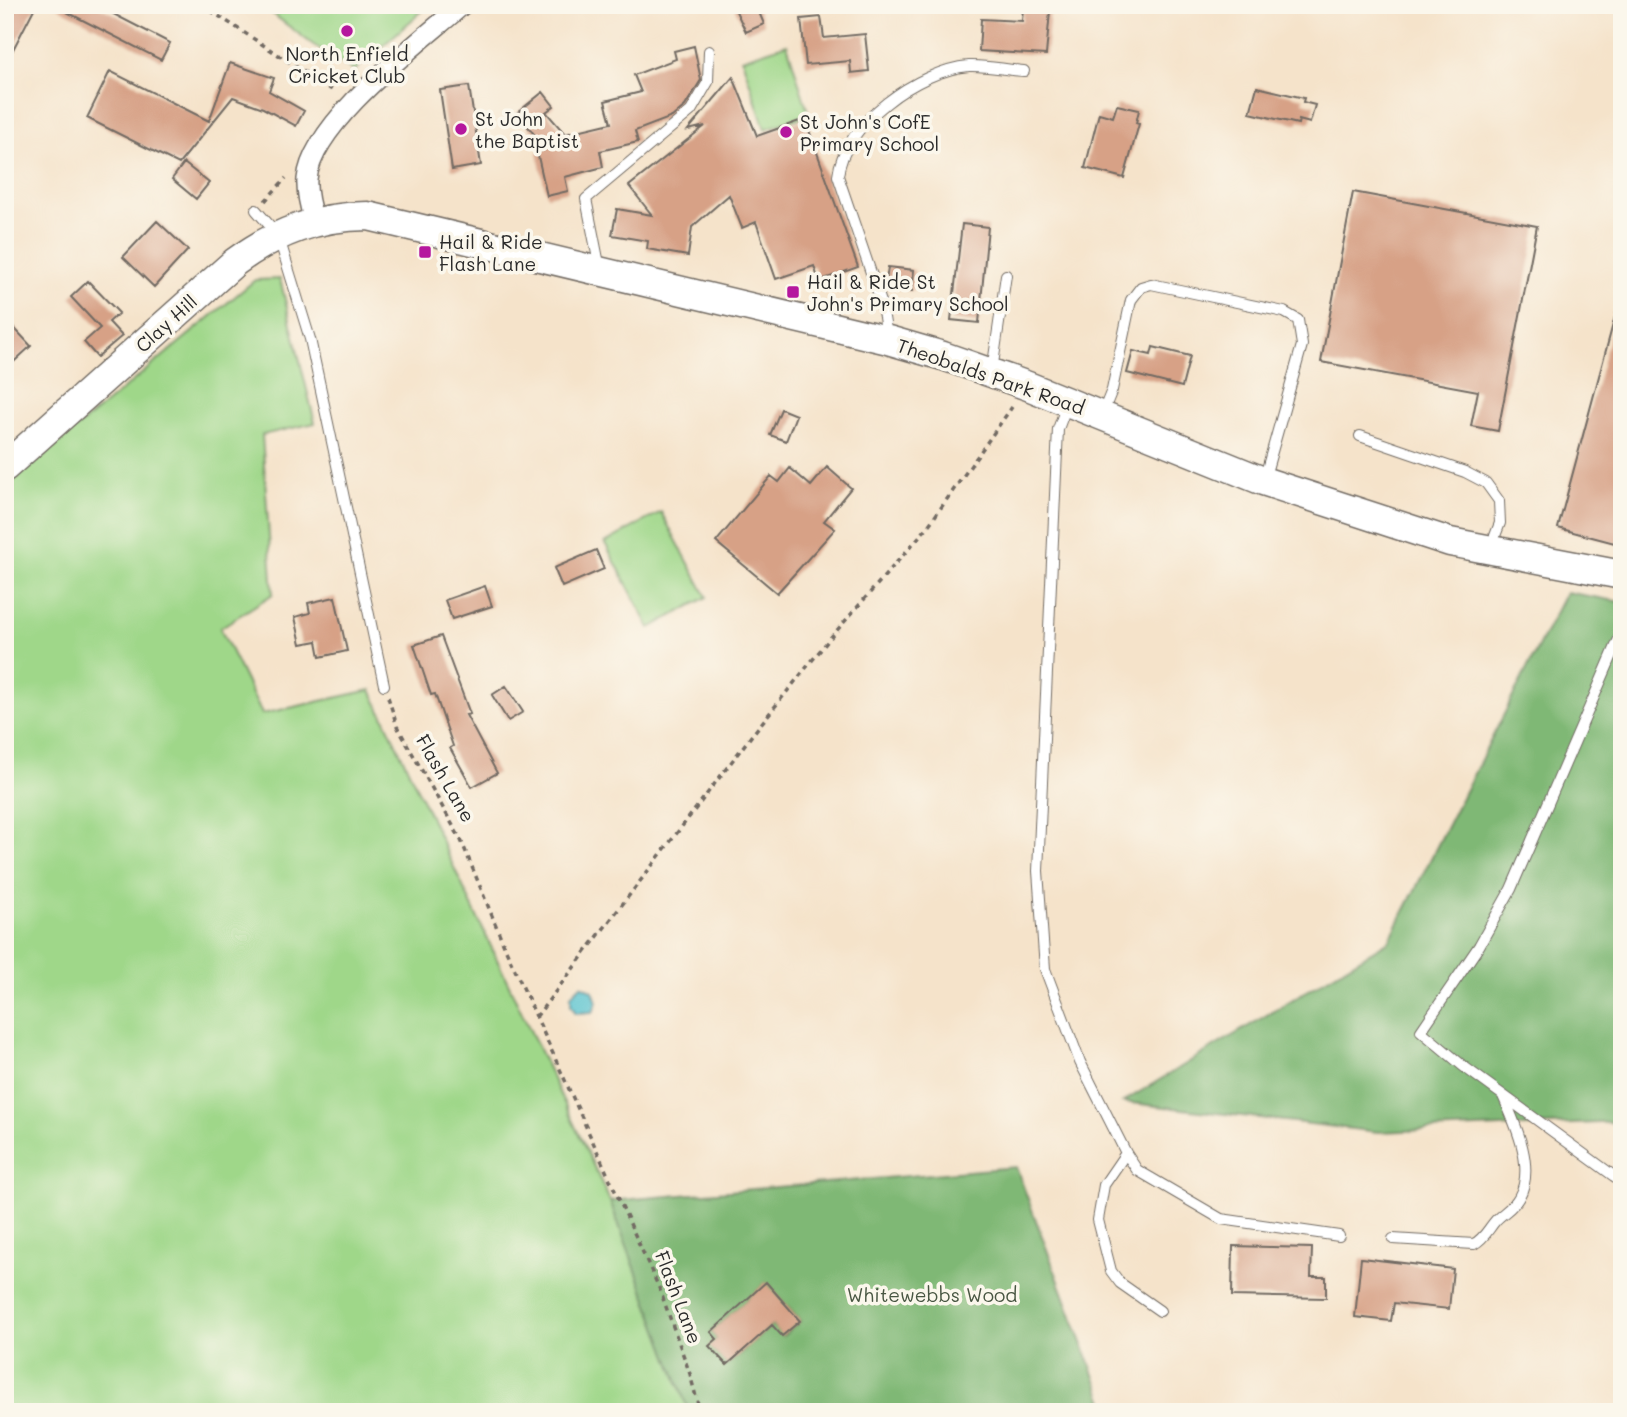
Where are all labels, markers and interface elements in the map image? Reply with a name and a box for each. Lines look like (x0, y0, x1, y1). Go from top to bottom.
marker: North Enfield Cricket Club (339, 23, 355, 39)
place label: North Enfield Cricket Club (285, 41, 409, 88)
place label: St John the Baptist (475, 106, 579, 153)
place label: St John's CofE Primary School (800, 109, 939, 156)
marker: St John the Baptist (453, 121, 469, 137)
marker: St John's CofE Primary School (778, 124, 794, 140)
place label: Hail & Ride Flash Lane (439, 229, 543, 276)
marker: Hail & Ride Flash Lane (417, 244, 433, 260)
place label: Hail & Ride St John's Primary School (807, 269, 1009, 316)
marker: Hail & Ride St John's Primary School (785, 284, 801, 300)
street label: Clay Hill (130, 289, 202, 357)
street label: Theobalds Park Road (894, 332, 1088, 420)
street label: Flash Lane (411, 730, 481, 826)
street label: Flash Lane (650, 1247, 708, 1347)
park label: Whitewebbs Wood (847, 1282, 1017, 1307)

